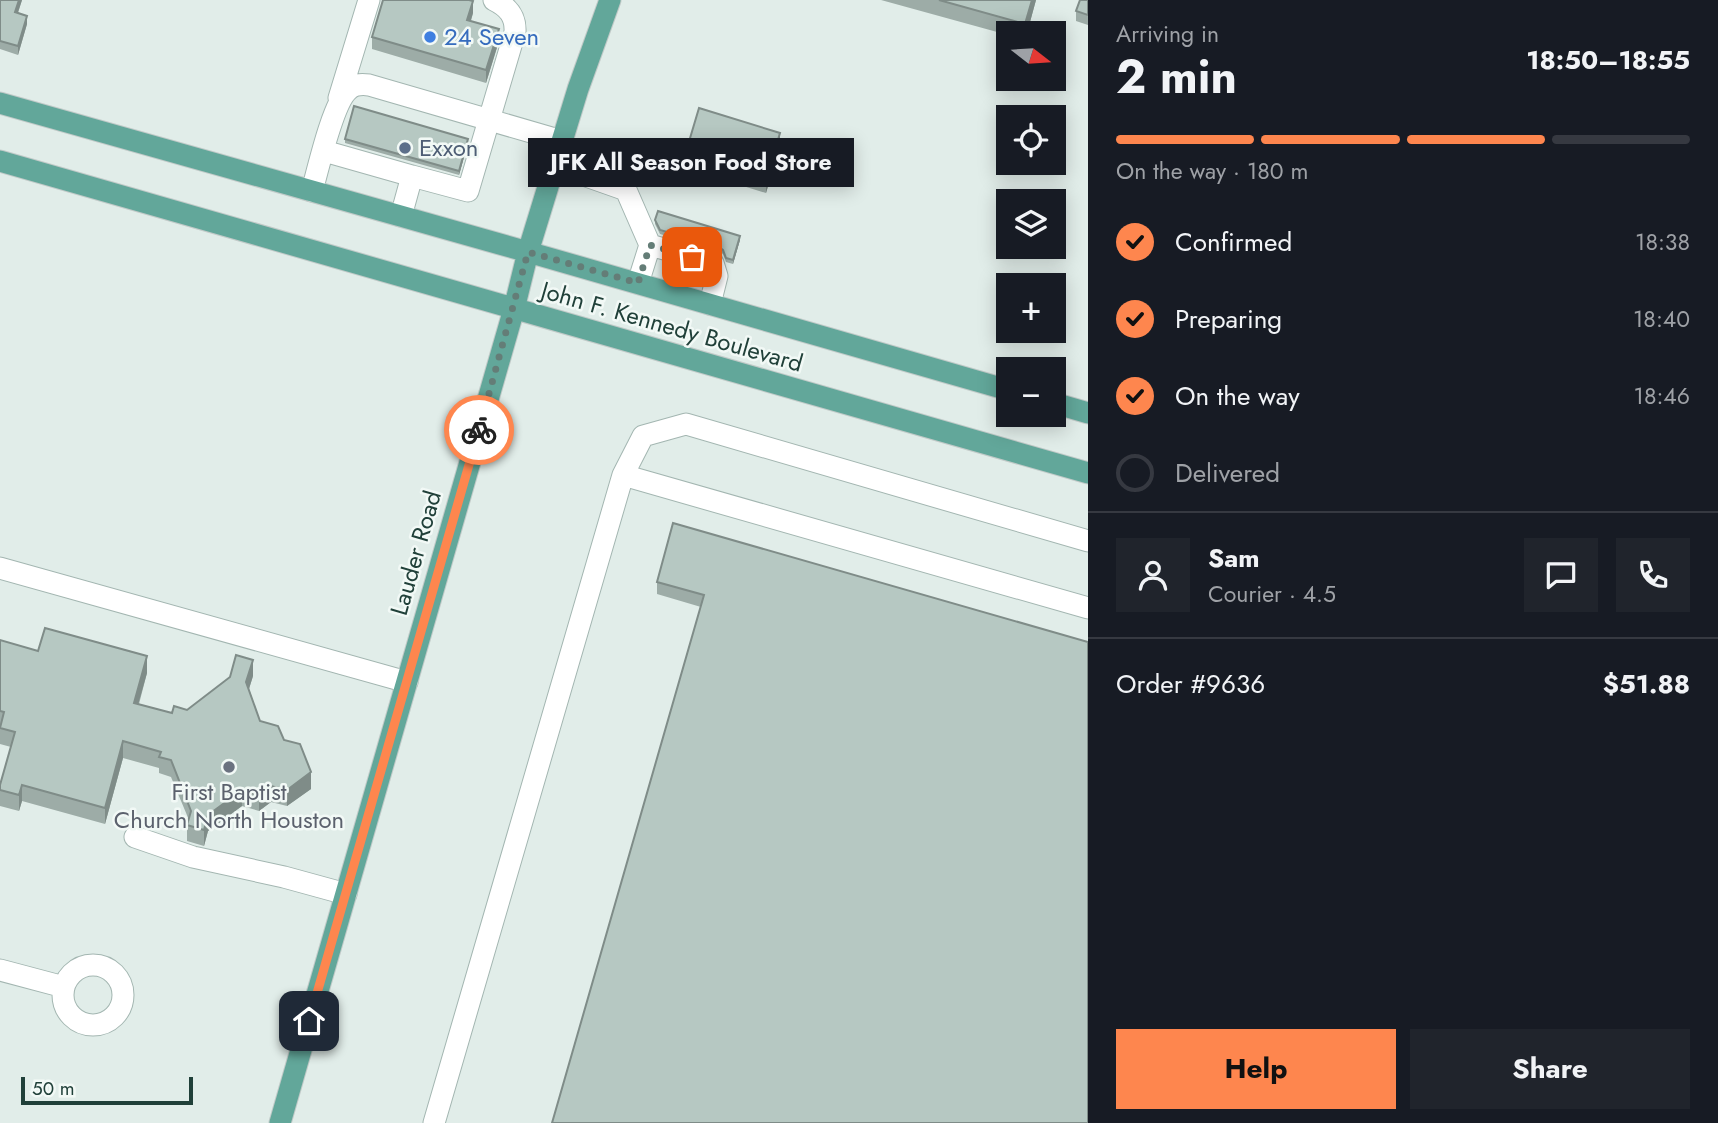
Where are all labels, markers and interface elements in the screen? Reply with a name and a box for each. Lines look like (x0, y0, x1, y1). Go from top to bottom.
text: Arriving in (1116, 17, 1219, 51)
place label: 24 Seven (444, 19, 539, 54)
north arrow (996, 21, 1066, 91)
map controls (996, 21, 1066, 427)
marker: 24 Seven (422, 29, 438, 45)
text: 18:50–18:55 (1526, 41, 1690, 79)
text: 2 min (1116, 44, 1237, 110)
button: locate (996, 105, 1066, 175)
place label: Exxon (419, 130, 478, 165)
callout: JFK All Season Food Store (529, 138, 855, 187)
marker: Exxon (397, 140, 413, 156)
text: JFK All Season Food Store (550, 145, 832, 179)
text: On the way · 180 m (1116, 154, 1308, 188)
button: layers (996, 189, 1066, 259)
icon: check (1116, 223, 1154, 261)
text: Confirmed (1175, 223, 1292, 261)
text: 18:38 (1635, 225, 1690, 259)
pin (662, 227, 722, 287)
icon: bag (673, 238, 711, 276)
street label: John F. Kennedy Boulevard (534, 272, 807, 381)
button: + (996, 273, 1066, 343)
icon: check (1116, 300, 1154, 338)
text: Preparing (1175, 300, 1282, 338)
text: 18:40 (1633, 302, 1690, 336)
button: − (996, 357, 1066, 427)
icon: check (1116, 377, 1154, 415)
text: On the way (1175, 377, 1300, 415)
text: 18:46 (1634, 379, 1690, 413)
courier (444, 395, 514, 465)
icon: bike (460, 411, 498, 449)
text: Delivered (1175, 454, 1280, 492)
street label: Lauder Road (381, 486, 450, 619)
button: person (1116, 538, 1190, 612)
button: chat (1524, 538, 1598, 612)
button: phone (1616, 538, 1690, 612)
text: Sam (1208, 539, 1260, 577)
text: Courier · 4.5 (1208, 577, 1336, 611)
text: Order #9636 (1116, 665, 1265, 703)
text: $51.88 (1603, 665, 1690, 703)
marker: First Baptist Church North Houston (221, 759, 237, 775)
place label: First Baptist Church North Houston (114, 774, 344, 837)
pin (279, 991, 339, 1051)
icon: home (290, 1002, 328, 1040)
button: Help (1116, 1029, 1396, 1109)
button: Share (1410, 1029, 1690, 1109)
scale bar (21, 1074, 192, 1106)
text: 50 m (32, 1075, 75, 1102)

